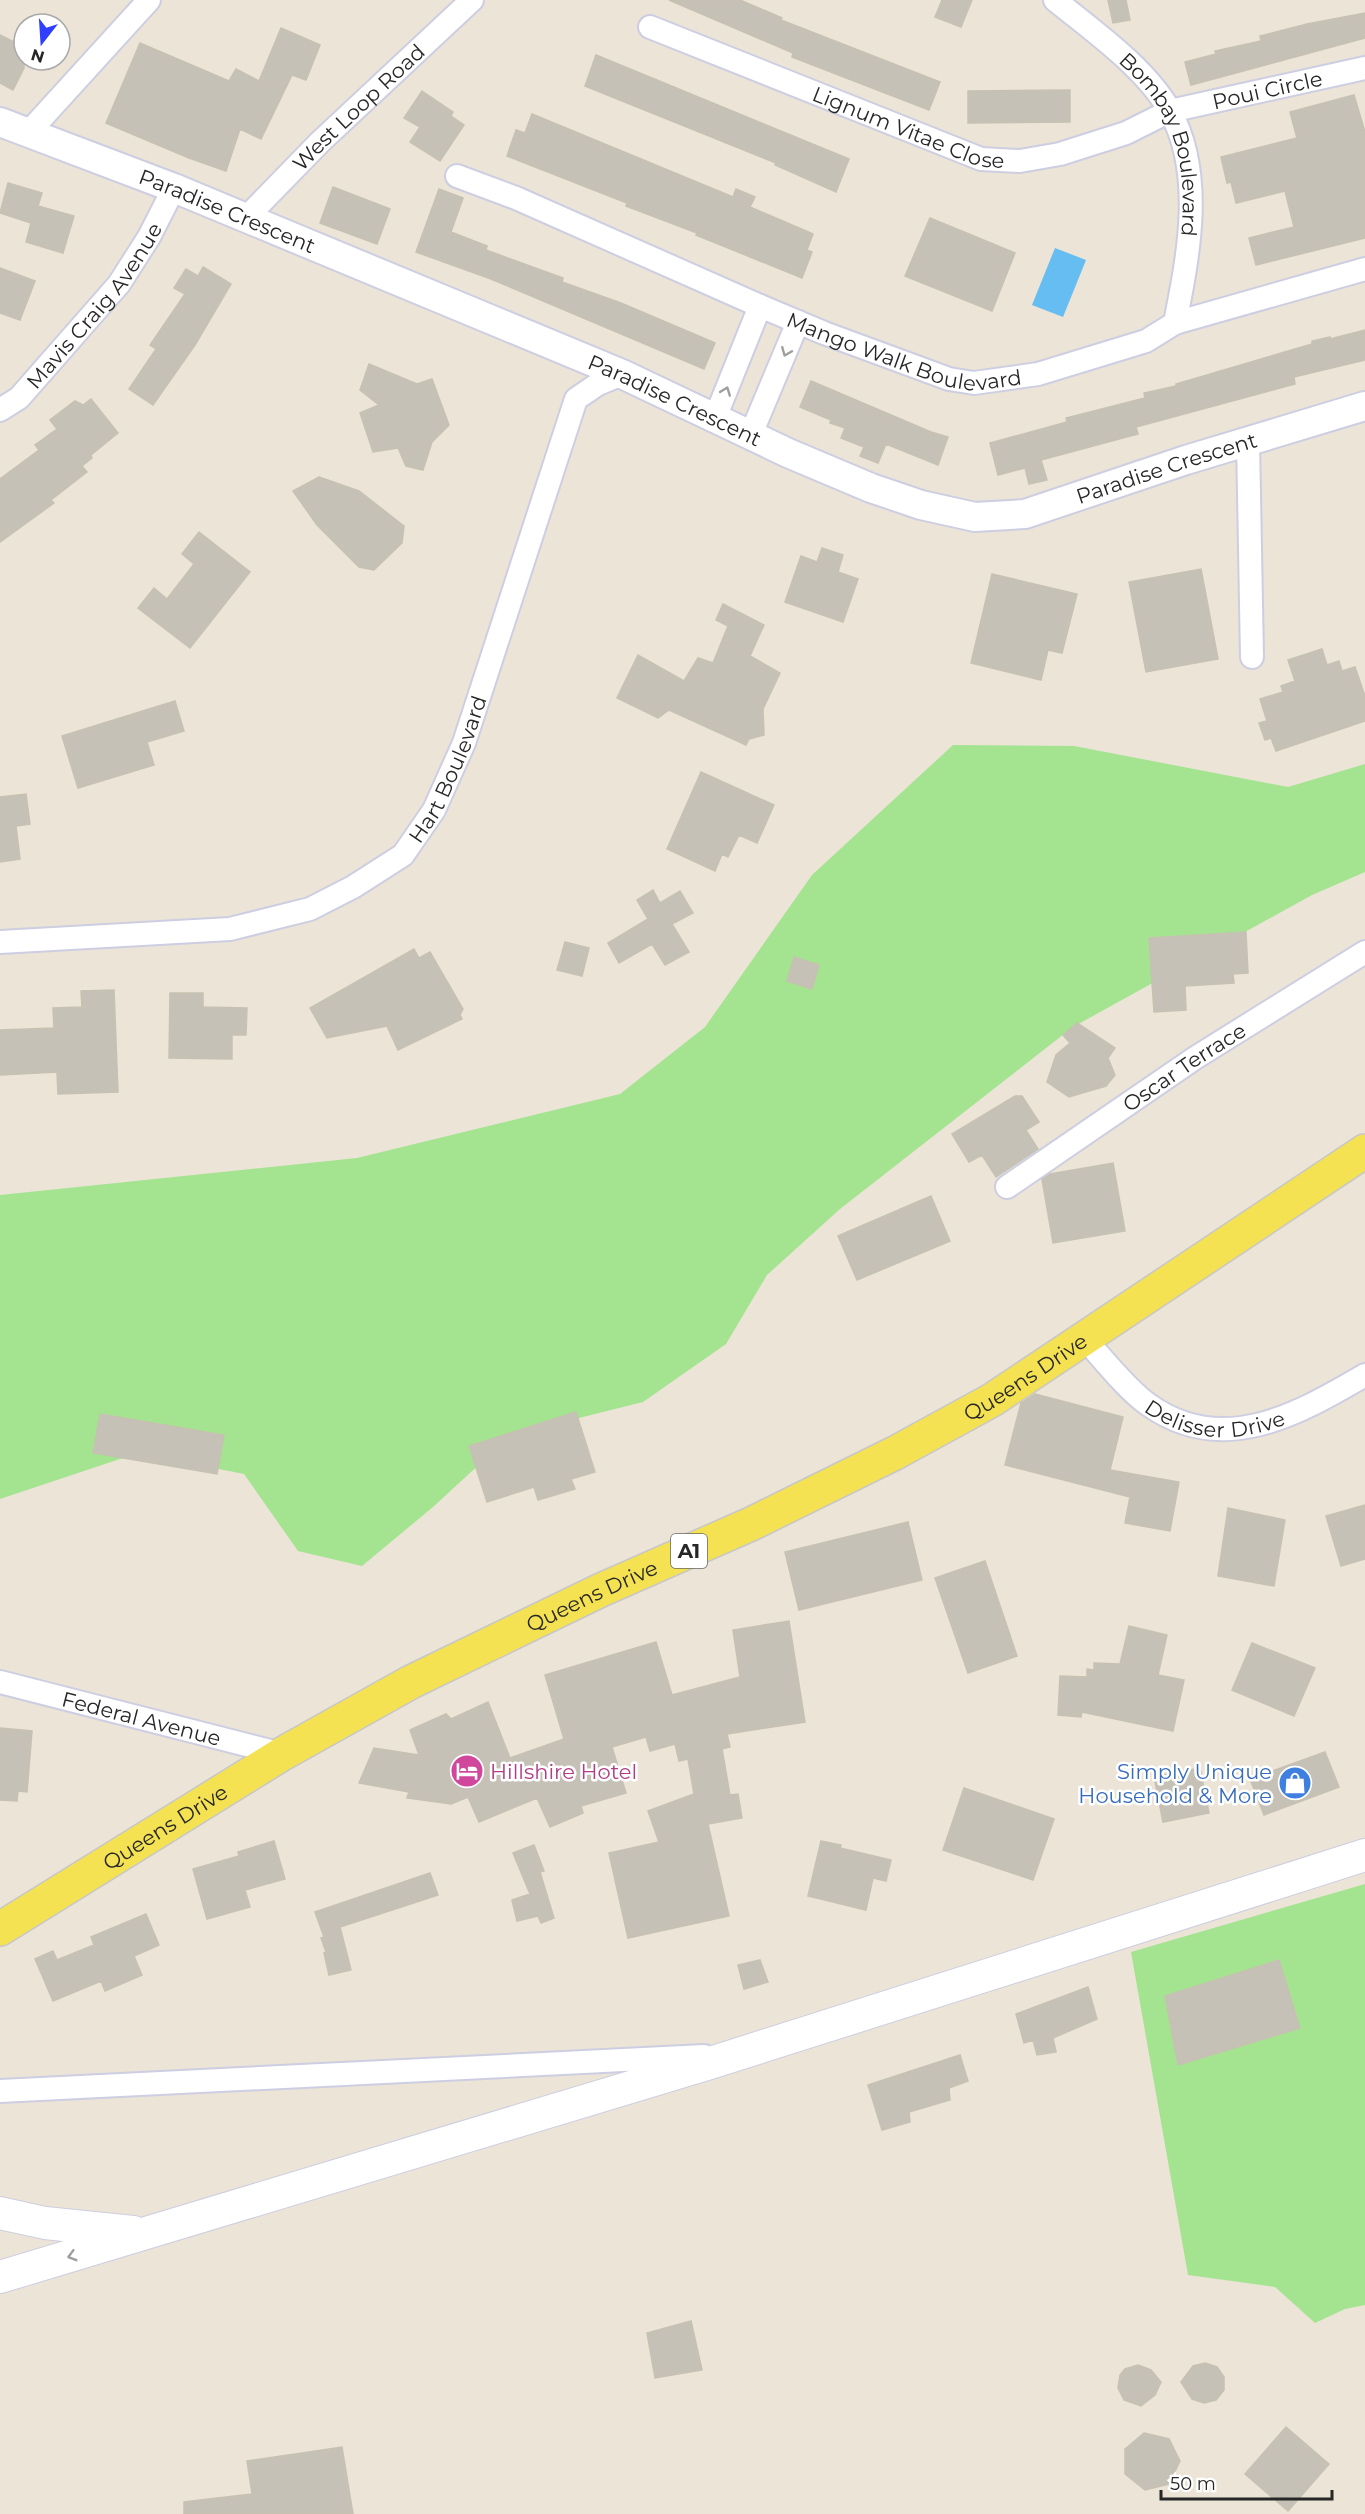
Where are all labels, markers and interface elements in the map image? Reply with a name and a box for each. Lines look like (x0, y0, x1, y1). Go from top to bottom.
north arrow (12, 12, 72, 72)
street label: West Loop Road (287, 39, 429, 175)
text: N (29, 45, 47, 67)
street label: Bombay Boulevard (1115, 47, 1203, 238)
street label: Poui Circle (1210, 65, 1325, 114)
street label: Lignum Vitae Close (809, 81, 1005, 173)
street label: Paradise Crescent (136, 163, 319, 258)
street label: Mavis Craig Avenue (21, 218, 167, 393)
street label: Mango Walk Boulevard (783, 306, 1023, 396)
one-way arrow (781, 345, 793, 356)
street label: Paradise Crescent (584, 349, 766, 451)
one-way arrow (718, 387, 731, 397)
street label: Paradise Crescent (1073, 427, 1260, 509)
street label: Hart Boulevard (403, 692, 491, 847)
street label: Oscar Terrace (1118, 1017, 1250, 1116)
street label: Queens Drive (959, 1328, 1092, 1426)
street label: Delisser Drive (1141, 1394, 1288, 1442)
road number: A1 (671, 1534, 707, 1568)
street label: Queens Drive (522, 1554, 661, 1637)
street label: Federal Avenue (59, 1686, 224, 1750)
hotel icon: Hillshire Hotel (449, 1753, 485, 1789)
place label: Hillshire Hotel (490, 1759, 637, 1784)
place label: Simply Unique Household & More (1078, 1759, 1272, 1808)
shop icon: Simply Unique Household & More (1277, 1765, 1313, 1801)
street label: Queens Drive (98, 1779, 232, 1875)
one-way arrow (68, 2249, 78, 2261)
scale bar (1161, 2463, 1332, 2501)
text: 50 m (1170, 2473, 1216, 2495)

